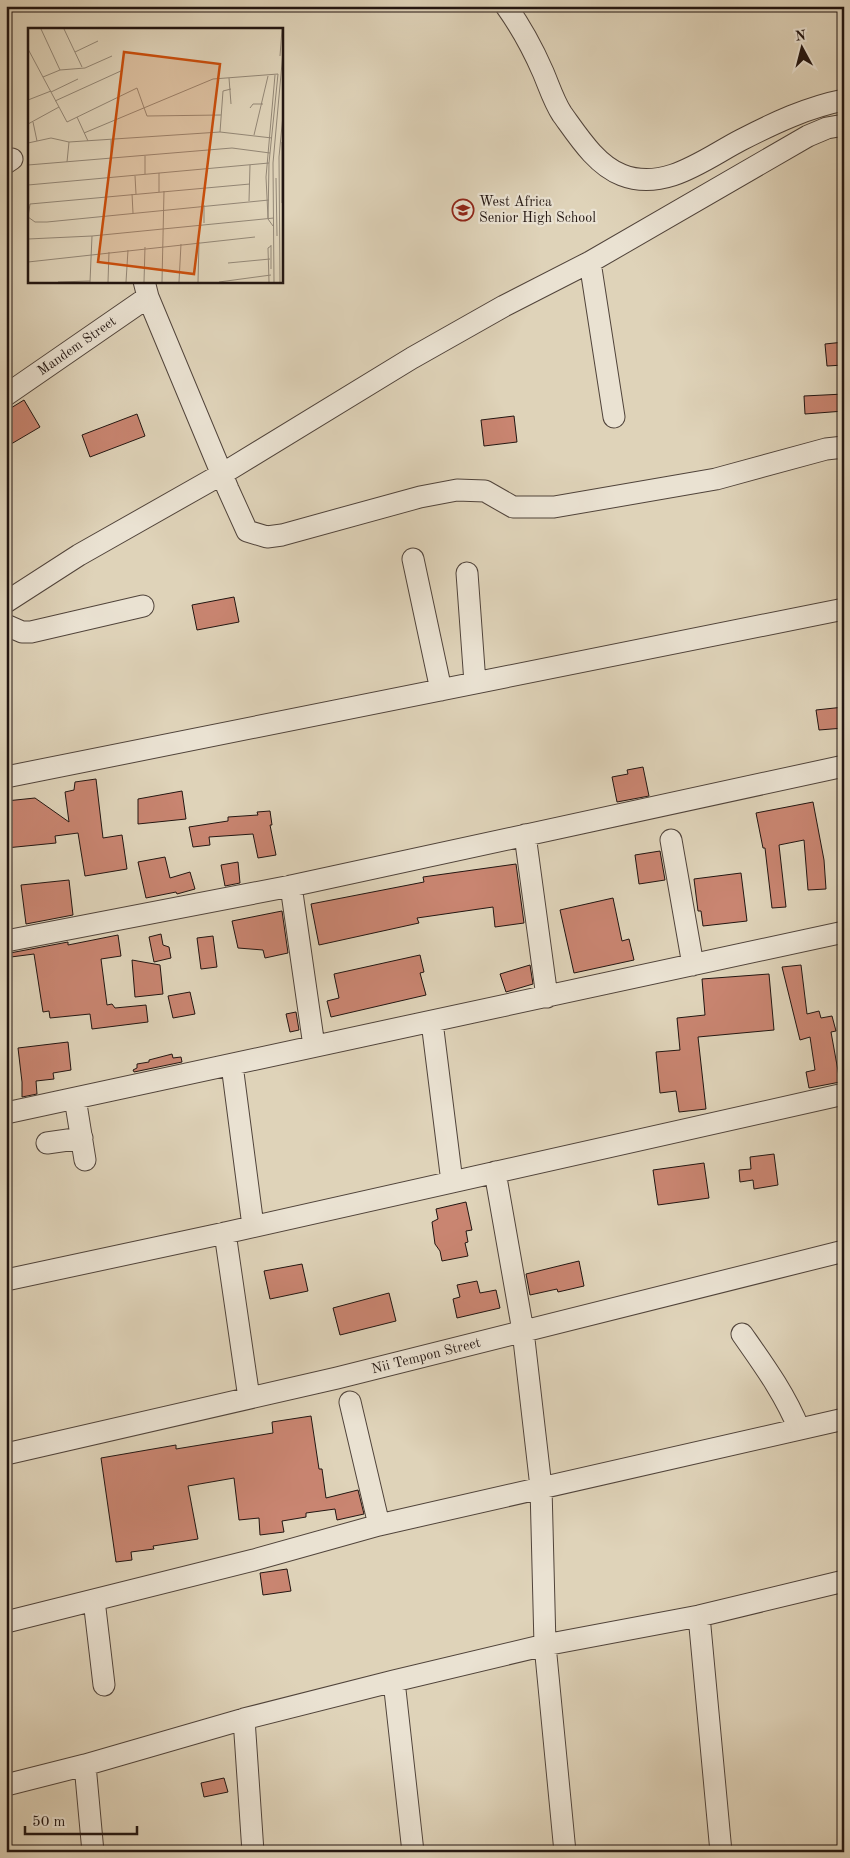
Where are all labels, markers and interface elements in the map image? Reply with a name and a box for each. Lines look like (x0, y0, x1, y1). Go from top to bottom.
north arrow (778, 22, 828, 72)
inset map (28, 28, 282, 282)
text: N (794, 28, 807, 44)
place label: West Africa Senior High School (479, 195, 596, 225)
school or university icon: West Africa Senior High School (451, 198, 475, 222)
street label: Mandem Street (35, 314, 119, 378)
street label: Nii Tempon Street (370, 1336, 482, 1376)
scale bar (25, 1803, 138, 1835)
text: 50 m (32, 1815, 66, 1830)

